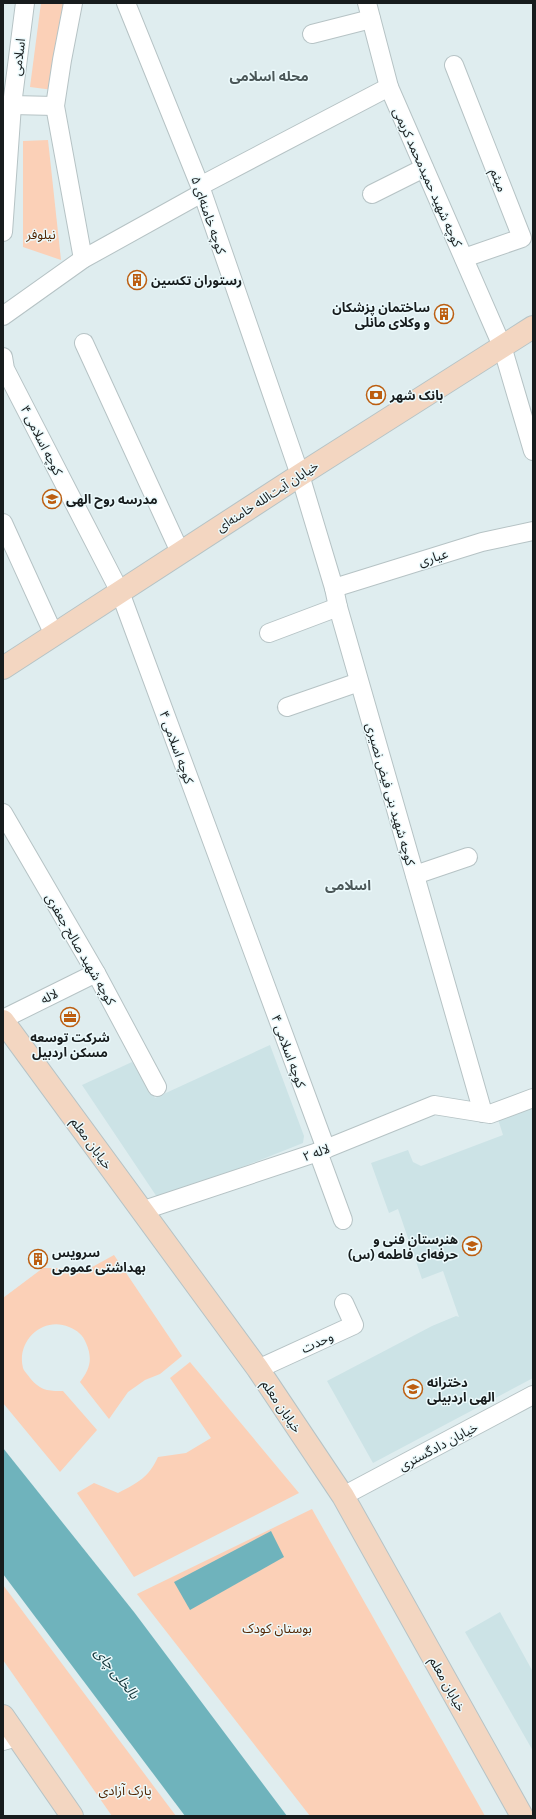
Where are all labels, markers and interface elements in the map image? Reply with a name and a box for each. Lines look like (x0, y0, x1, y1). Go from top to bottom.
street label: اسلامی (8, 37, 29, 77)
district label: محله اسلامی (229, 67, 309, 85)
street label: کوچه شهید حمیدمحمد کریمی (388, 105, 466, 251)
street label: میثم (484, 166, 511, 195)
street label: کوچه خامنه‌ای ۵ (186, 174, 230, 257)
park label: نیلوفر (25, 226, 56, 243)
building icon: رستوران تکسین (126, 269, 148, 291)
place label: رستوران تکسین (151, 272, 242, 289)
place label: ساختمان پزشکان و وکلای مانلی (332, 299, 430, 331)
building icon: ساختمان پزشکان و وکلای مانلی (433, 303, 455, 325)
bank icon: بانک شهر (365, 384, 387, 406)
place label: بانک شهر (389, 387, 443, 404)
street label: کوچه اسلامی ۴ (16, 402, 67, 479)
street label: خیابان آیت‌الله خامنه‌ای (213, 457, 322, 536)
school or university icon: مدرسه روح الهی (41, 488, 63, 510)
place label: مدرسه روح الهی (66, 491, 158, 509)
street label: عیاری (416, 545, 450, 570)
street label: کوچه اسلامی ۴ (154, 708, 198, 787)
street label: کوچه شهید بنی فیض نصیری (361, 721, 419, 868)
district label: اسلامی (325, 876, 371, 894)
street label: کوچه شهید صالح جعفری (40, 890, 120, 1010)
street label: لاله (38, 985, 61, 1008)
office icon: شرکت توسعه مسکن اردبیل (59, 1006, 81, 1028)
street label: کوچه اسلامی ۴ (266, 1012, 310, 1091)
place label: شرکت توسعه مسکن اردبیل (30, 1029, 110, 1061)
street label: خیابان معلم (65, 1114, 116, 1174)
street label: لاله ۲ (300, 1140, 332, 1165)
place label: هنرستان فنی و حرفه‌ای فاطمه (س) (348, 1231, 458, 1263)
school or university icon: هنرستان فنی و حرفه‌ای فاطمه (س) (461, 1235, 483, 1257)
place label: سرویس بهداشتی عمومی (52, 1244, 146, 1276)
building icon: سرویس بهداشتی عمومی (27, 1248, 49, 1270)
street label: وحدت (299, 1328, 336, 1357)
place label: دخترانه الهی اردبیلی (427, 1374, 495, 1406)
street label: خیابان معلم (256, 1377, 306, 1437)
school or university icon: دخترانه الهی اردبیلی (402, 1378, 424, 1400)
street label: خیابان دادگستری (396, 1418, 481, 1474)
park label: بوستان کودک (242, 1620, 312, 1637)
water label: بالخلی چای (90, 1644, 143, 1703)
street label: خیابان معلم (424, 1654, 470, 1716)
park label: پارک آزادی (98, 1782, 152, 1800)

